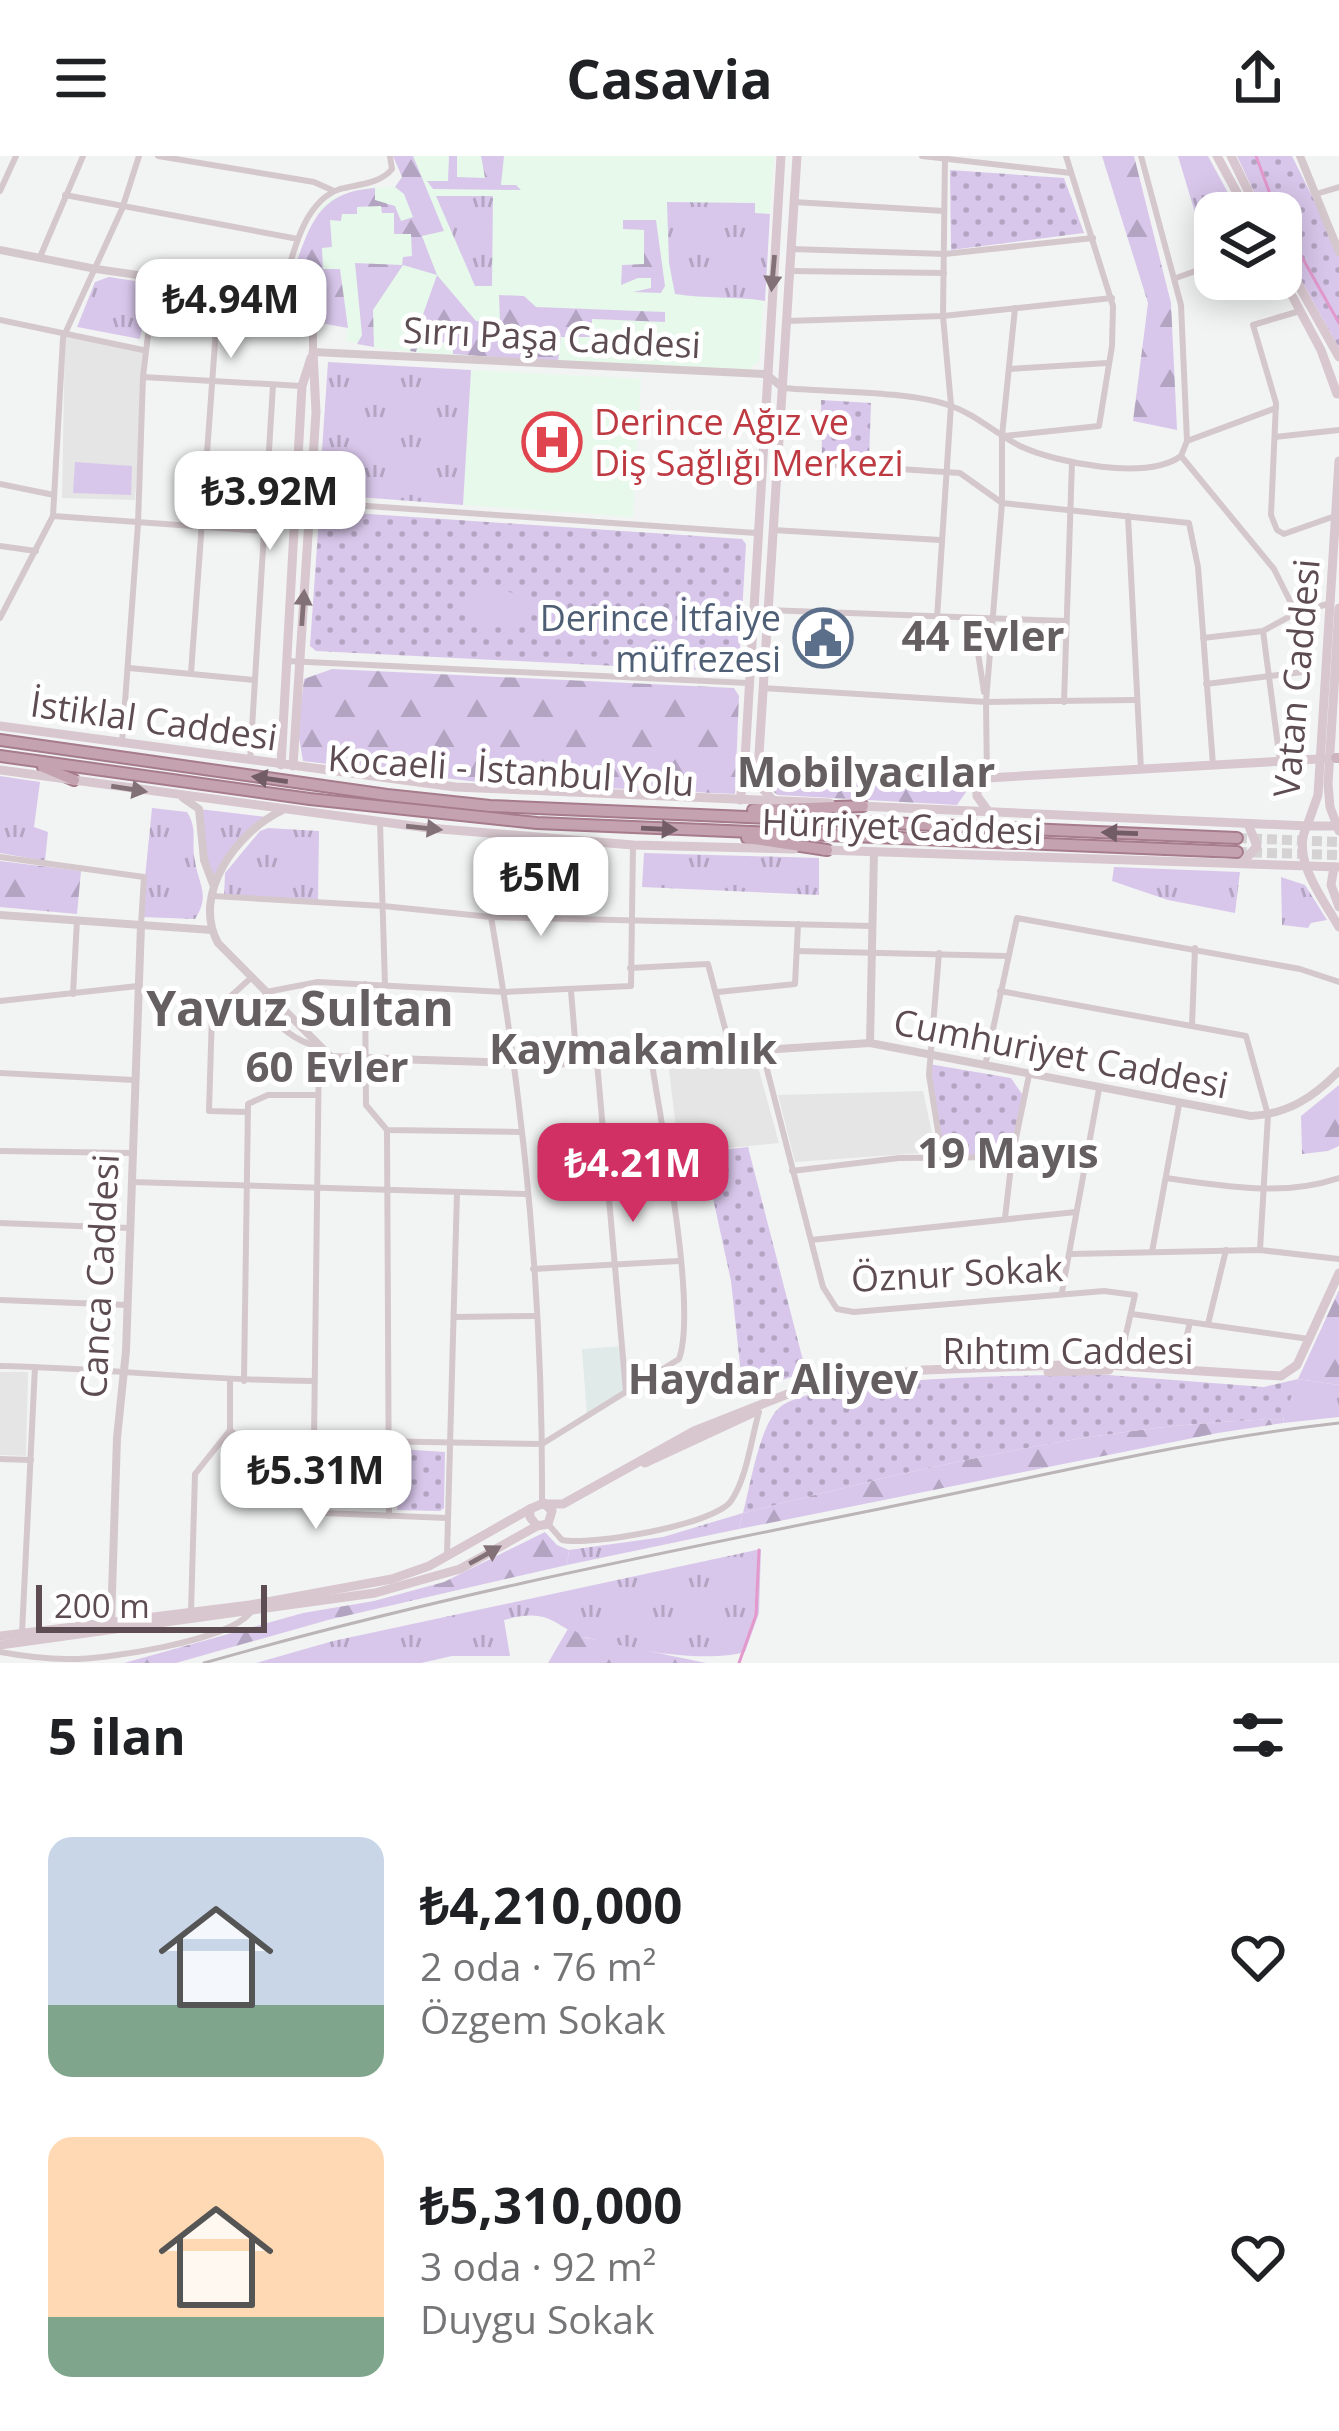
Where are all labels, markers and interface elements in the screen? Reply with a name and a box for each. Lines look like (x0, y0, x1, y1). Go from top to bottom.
text: Casavia (566, 41, 773, 115)
icon: menu (48, 45, 114, 111)
icon: share (1225, 45, 1291, 111)
map controls (1194, 192, 1302, 300)
button: layers (1194, 192, 1302, 300)
one-way arrow (763, 255, 782, 292)
pin: ₺4.94M (133, 259, 329, 361)
text: ₺4.94M (162, 271, 300, 324)
street label: Sırrı Paşa Caddesi (402, 305, 702, 369)
place label: Derince Ağız ve Diş Sağlığı Merkezi (594, 397, 904, 487)
hospital icon: Derince Ağız ve Diş Sağlığı Merkezi (521, 411, 583, 473)
pin: ₺3.92M (172, 451, 368, 553)
text: ₺3.92M (201, 463, 339, 516)
street label: Vatan Caddesi (1261, 557, 1331, 799)
one-way arrow (294, 588, 313, 626)
place label: Derince İtfaiye müfrezesi (540, 593, 781, 683)
district label: 44 Evler (901, 606, 1065, 663)
public building icon: Derince İtfaiye müfrezesi (792, 607, 854, 669)
street label: İstiklal Caddesi (27, 678, 281, 762)
street label: Kocaeli - İstanbul Yolu (326, 733, 696, 807)
district label: Mobilyacılar (737, 742, 995, 799)
one-way arrow (251, 769, 288, 788)
one-way arrow (110, 780, 148, 799)
street label: Hürriyet Caddesi (761, 797, 1043, 855)
one-way arrow (406, 818, 443, 837)
one-way arrow (641, 820, 679, 839)
one-way arrow (1100, 823, 1138, 842)
pin: ₺5M (483, 837, 599, 939)
text: ₺5M (500, 849, 582, 902)
district label: Yavuz Sultan (146, 975, 454, 1040)
street label: Cumhuriyet Caddesi (890, 997, 1232, 1109)
district label: Kaymakamlık (489, 1019, 778, 1076)
district label: 60 Evler (245, 1037, 409, 1094)
pin: ₺4.21M (535, 1123, 731, 1225)
district label: 19 Mayıs (917, 1123, 1099, 1180)
text: ₺4.21M (564, 1135, 702, 1188)
street label: Canca Caddesi (68, 1153, 130, 1399)
street label: Öznur Sokak (850, 1243, 1064, 1303)
street label: Rıhtım Caddesi (942, 1326, 1194, 1375)
district label: Haydar Aliyev (628, 1349, 918, 1406)
pin: ₺5.31M (218, 1430, 414, 1532)
text: ₺5.31M (247, 1442, 385, 1495)
one-way arrow (468, 1545, 502, 1566)
scale bar (36, 1579, 267, 1632)
text: 200 m (54, 1583, 150, 1628)
text: 5 ilan (48, 1700, 186, 1770)
icon: filters (1225, 1702, 1291, 1768)
text: ₺4,210,000 (420, 1869, 682, 1939)
icon: home (144, 1885, 288, 2029)
icon: heart (1225, 1924, 1291, 1990)
text: 2 oda · 76 m² (420, 1939, 656, 1992)
text: Özgem Sokak (420, 1992, 665, 2045)
text: ₺5,310,000 (420, 2169, 682, 2239)
icon: home (144, 2185, 288, 2329)
icon: heart (1225, 2224, 1291, 2290)
text: 3 oda · 92 m² (420, 2239, 656, 2292)
text: Duygu Sokak (420, 2292, 654, 2345)

